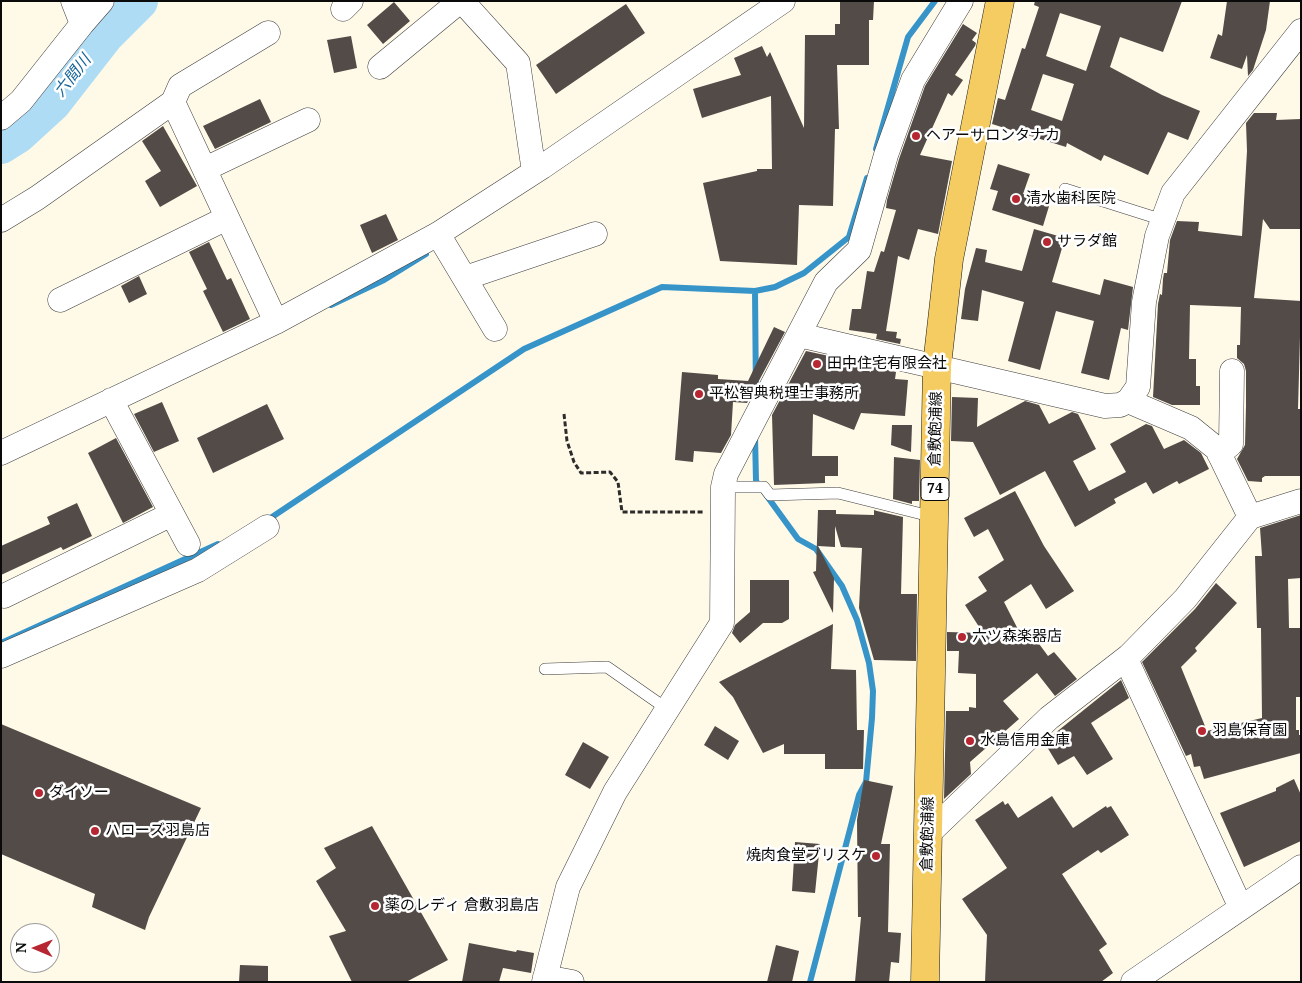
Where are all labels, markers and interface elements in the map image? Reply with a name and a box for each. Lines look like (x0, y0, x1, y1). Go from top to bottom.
water label: 六間川 (51, 51, 95, 101)
place label: ヘアーサロンタナカ (926, 127, 1060, 145)
marker: ヘアーサロンタナカ (910, 130, 922, 142)
place label: 清水歯科医院 (1026, 190, 1116, 208)
marker: 清水歯科医院 (1010, 193, 1022, 205)
place label: サラダ館 (1057, 233, 1117, 251)
marker: サラダ館 (1041, 236, 1053, 248)
place label: 田中住宅有限会社 (827, 355, 947, 373)
marker: 田中住宅有限会社 (811, 358, 823, 370)
place label: 平松智典税理士事務所 (709, 385, 859, 403)
marker: 平松智典税理士事務所 (693, 388, 705, 400)
street label: 倉敷飽浦線 (926, 391, 946, 467)
road number: 74 (921, 478, 949, 500)
place label: 六ツ森楽器店 (972, 628, 1062, 646)
marker: 六ツ森楽器店 (956, 631, 968, 643)
place label: 羽島保育園 (1212, 722, 1287, 740)
marker: 羽島保育園 (1196, 725, 1208, 737)
place label: 水島信用金庫 (980, 732, 1070, 750)
marker: 水島信用金庫 (964, 735, 976, 747)
place label: ダイソー (49, 784, 109, 802)
marker: ダイソー (33, 787, 45, 799)
street label: 倉敷飽浦線 (918, 796, 938, 872)
place label: ハローズ羽島店 (105, 822, 210, 840)
marker: ハローズ羽島店 (89, 825, 101, 837)
place label: 焼肉食堂ブリスケ (746, 847, 866, 865)
marker: 焼肉食堂ブリスケ (870, 850, 882, 862)
place label: 薬のレディ 倉敷羽島店 (385, 897, 539, 915)
marker: 薬のレディ 倉敷羽島店 (369, 900, 381, 912)
north arrow (10, 923, 60, 973)
text: N (11, 942, 30, 953)

